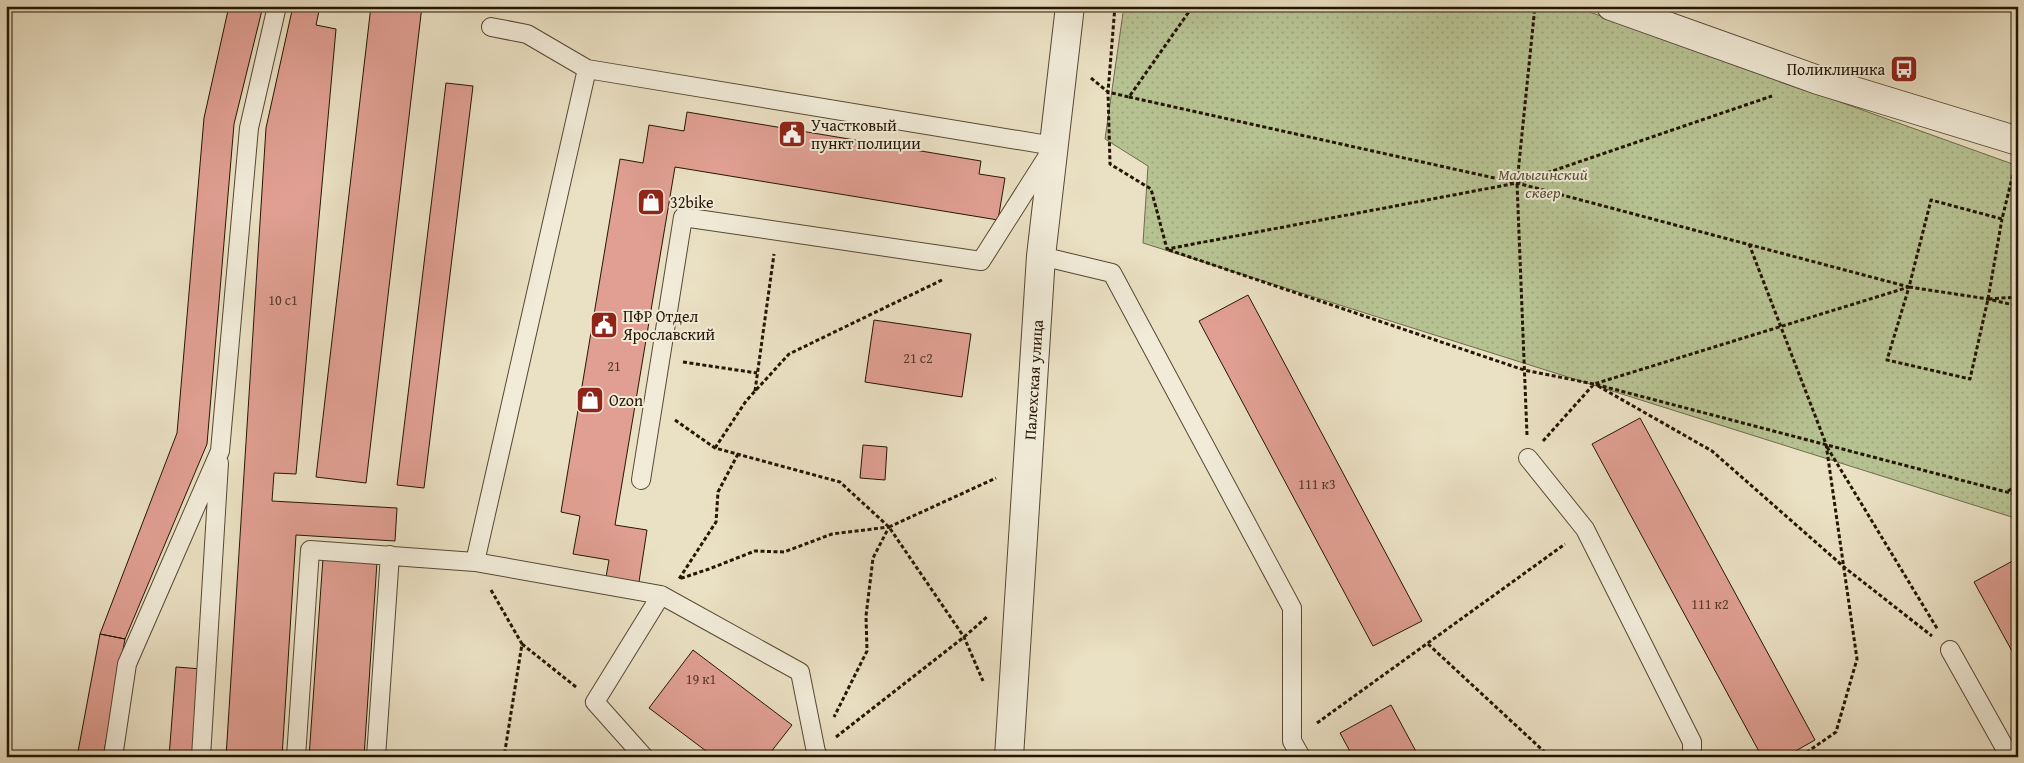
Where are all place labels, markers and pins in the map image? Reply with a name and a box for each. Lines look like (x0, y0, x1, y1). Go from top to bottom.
bus stop icon: Поликлиника (1889, 54, 1919, 84)
place label: Поликлиника (1787, 57, 1885, 81)
place label: Участковый пункт полиции (811, 113, 921, 155)
public building icon: Участковый пункт полиции (777, 119, 807, 149)
shop icon: 32bike (636, 187, 666, 217)
place label: 32bike (670, 190, 714, 214)
place label: ПФР Отдел Ярославский (622, 304, 715, 346)
public building icon: ПФР Отдел Ярославский (589, 310, 619, 340)
shop icon: Ozon (575, 385, 605, 415)
place label: Ozon (609, 388, 643, 412)

